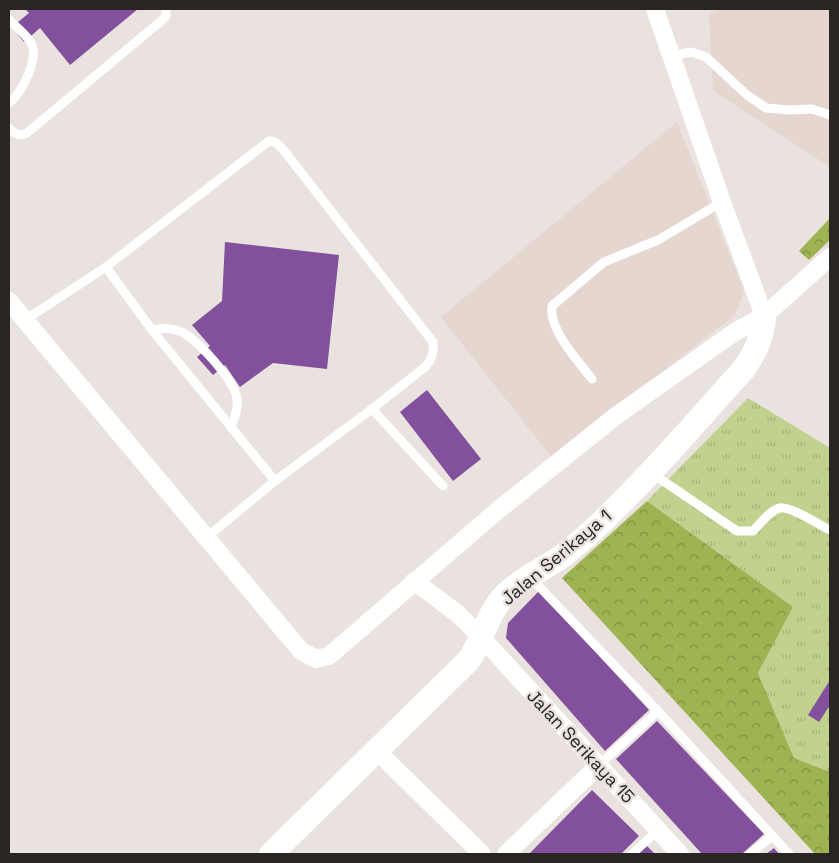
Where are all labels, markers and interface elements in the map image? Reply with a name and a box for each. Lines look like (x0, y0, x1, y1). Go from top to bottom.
street label: Jalan Serikaya 1 (496, 504, 616, 610)
street label: Jalan Serikaya 15 (522, 684, 640, 808)

